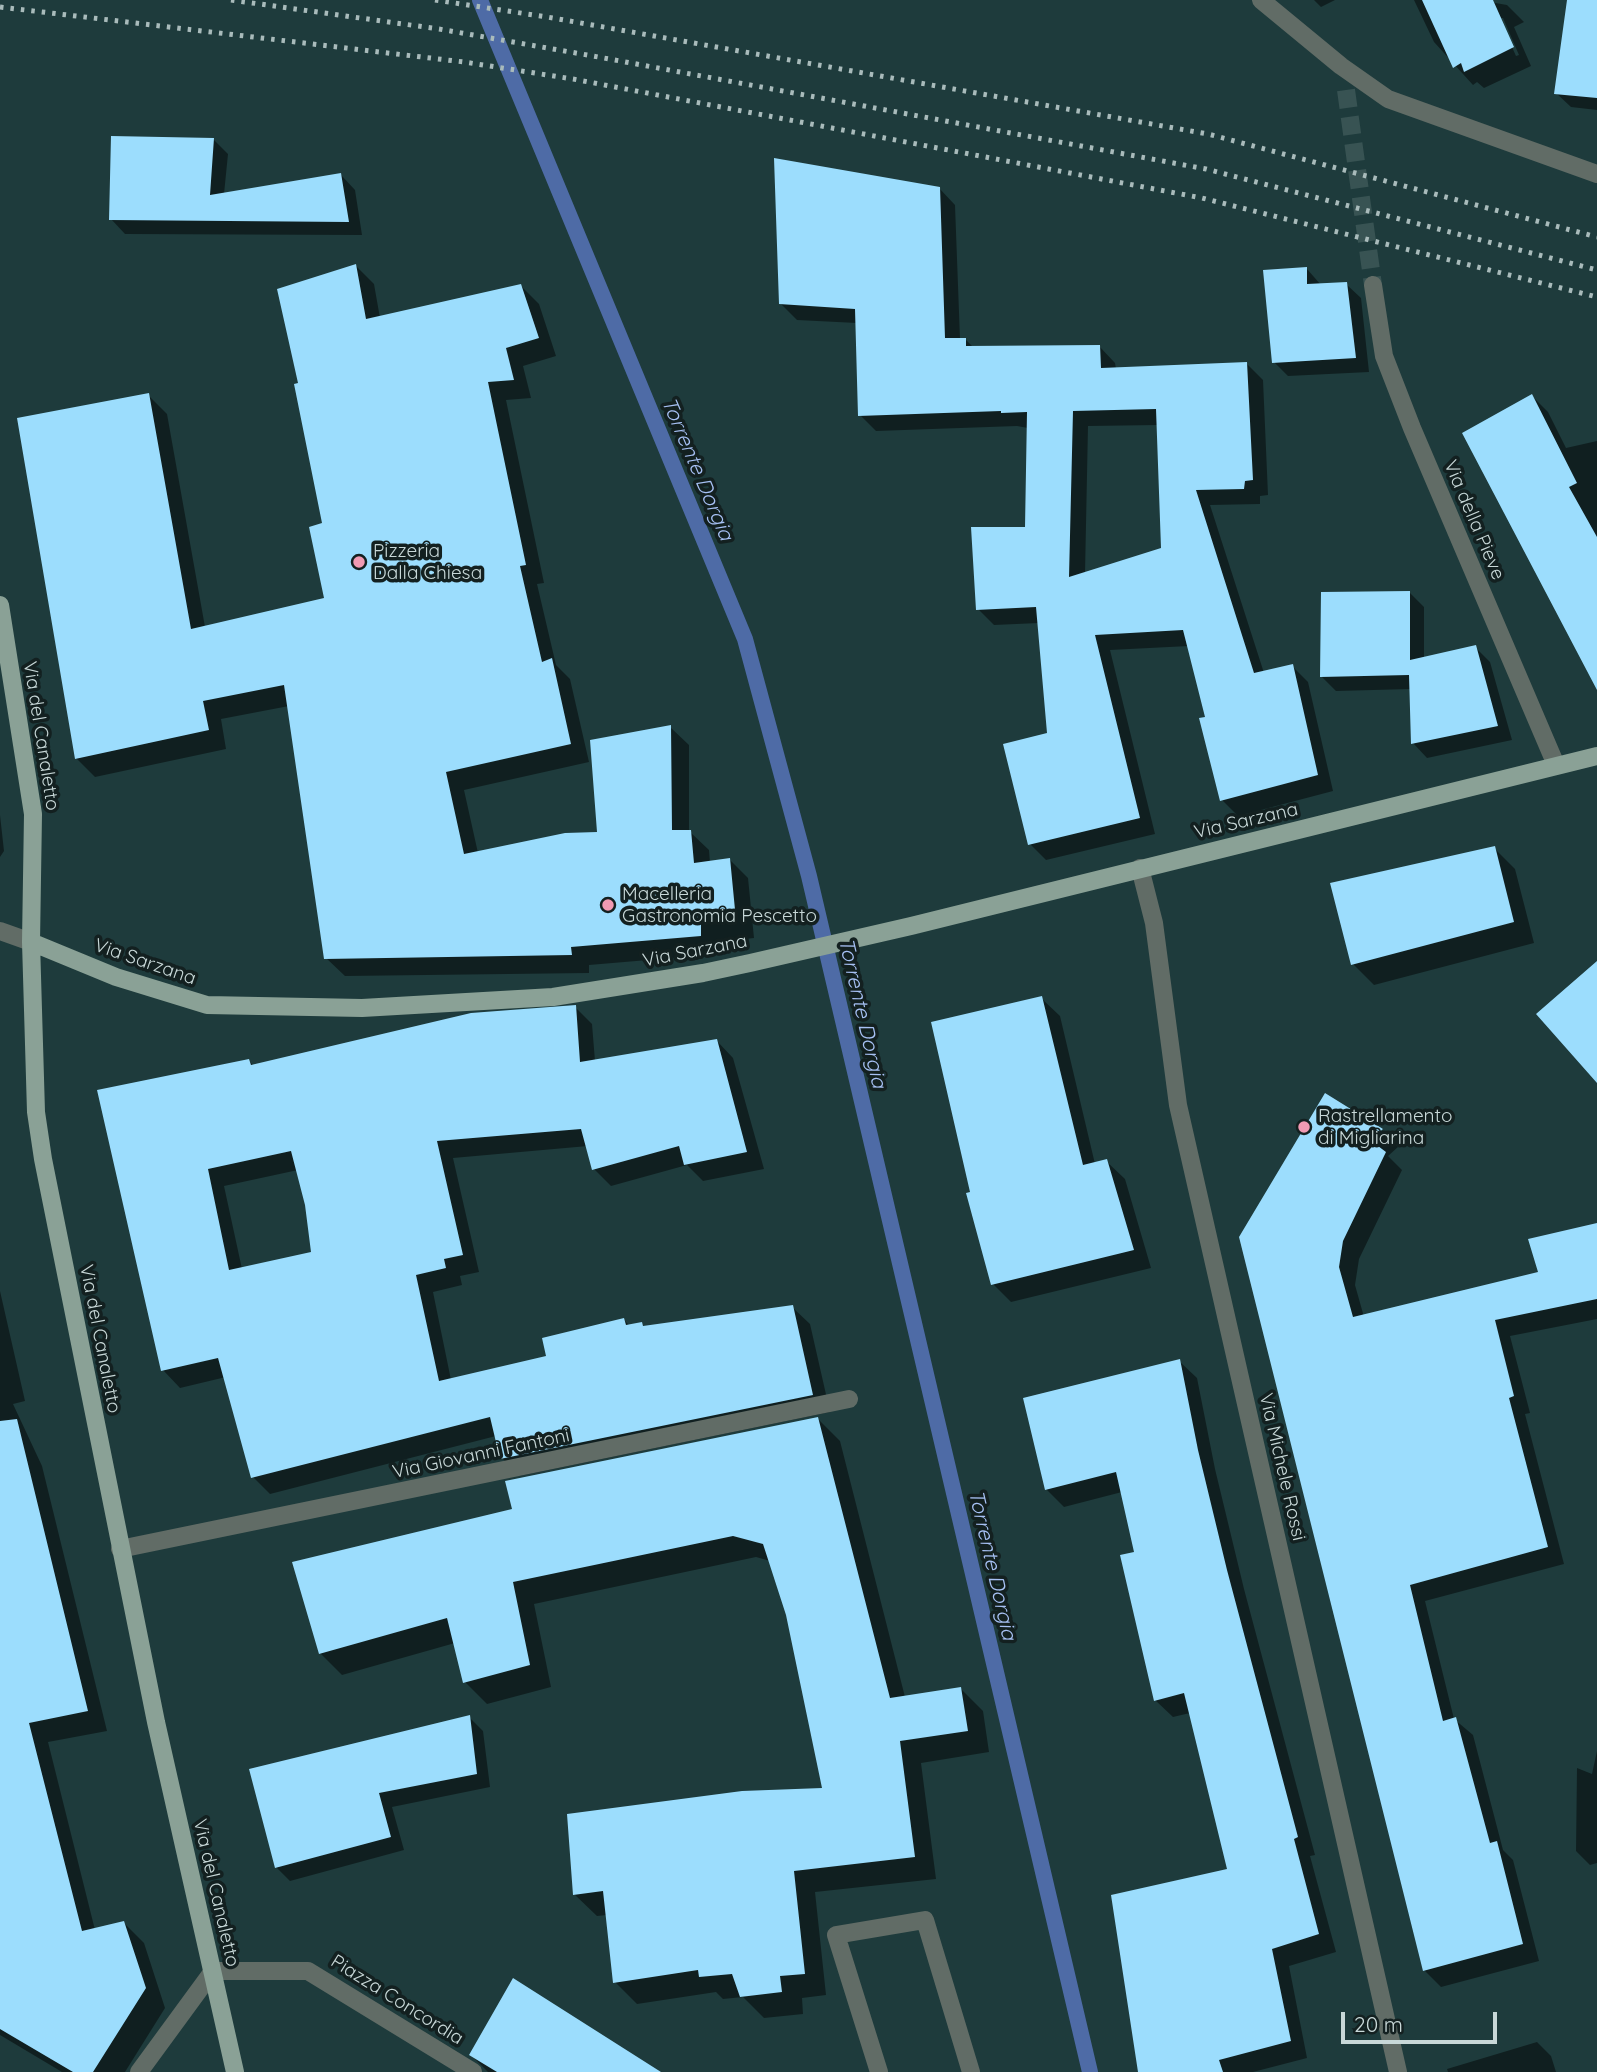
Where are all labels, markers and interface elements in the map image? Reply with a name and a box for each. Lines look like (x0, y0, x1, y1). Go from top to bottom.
water label: Torrente Dorgia (655, 394, 739, 544)
street label: Via della Pieve (1439, 457, 1509, 583)
place label: Pizzeria Dalla Chiesa (373, 540, 482, 584)
marker: Pizzeria Dalla Chiesa (351, 554, 367, 570)
street label: Via del Canaletto (18, 660, 64, 812)
street label: Via Sarzana (1192, 798, 1300, 844)
place label: Macelleria Gastronomia Pescetto (622, 883, 817, 927)
marker: Macelleria Gastronomia Pescetto (600, 897, 616, 913)
street label: Via Sarzana (641, 930, 749, 972)
street label: Via Sarzana (91, 934, 199, 990)
water label: Torrente Dorgia (832, 936, 892, 1090)
place label: Rastrellamento di Migliarina (1318, 1105, 1452, 1149)
marker: Rastrellamento di Migliarina (1296, 1119, 1312, 1135)
street label: Via del Canaletto (74, 1263, 126, 1415)
street label: Via Michele Rossi (1254, 1391, 1310, 1543)
street label: Via Giovanni Fantoni (390, 1424, 572, 1484)
water label: Torrente Dorgia (962, 1488, 1022, 1642)
street label: Via del Canaletto (188, 1817, 244, 1969)
street label: Piazza Concordia (327, 1950, 467, 2050)
scale bar (1345, 1998, 1501, 2042)
text: 20 m (1354, 2011, 1403, 2037)

